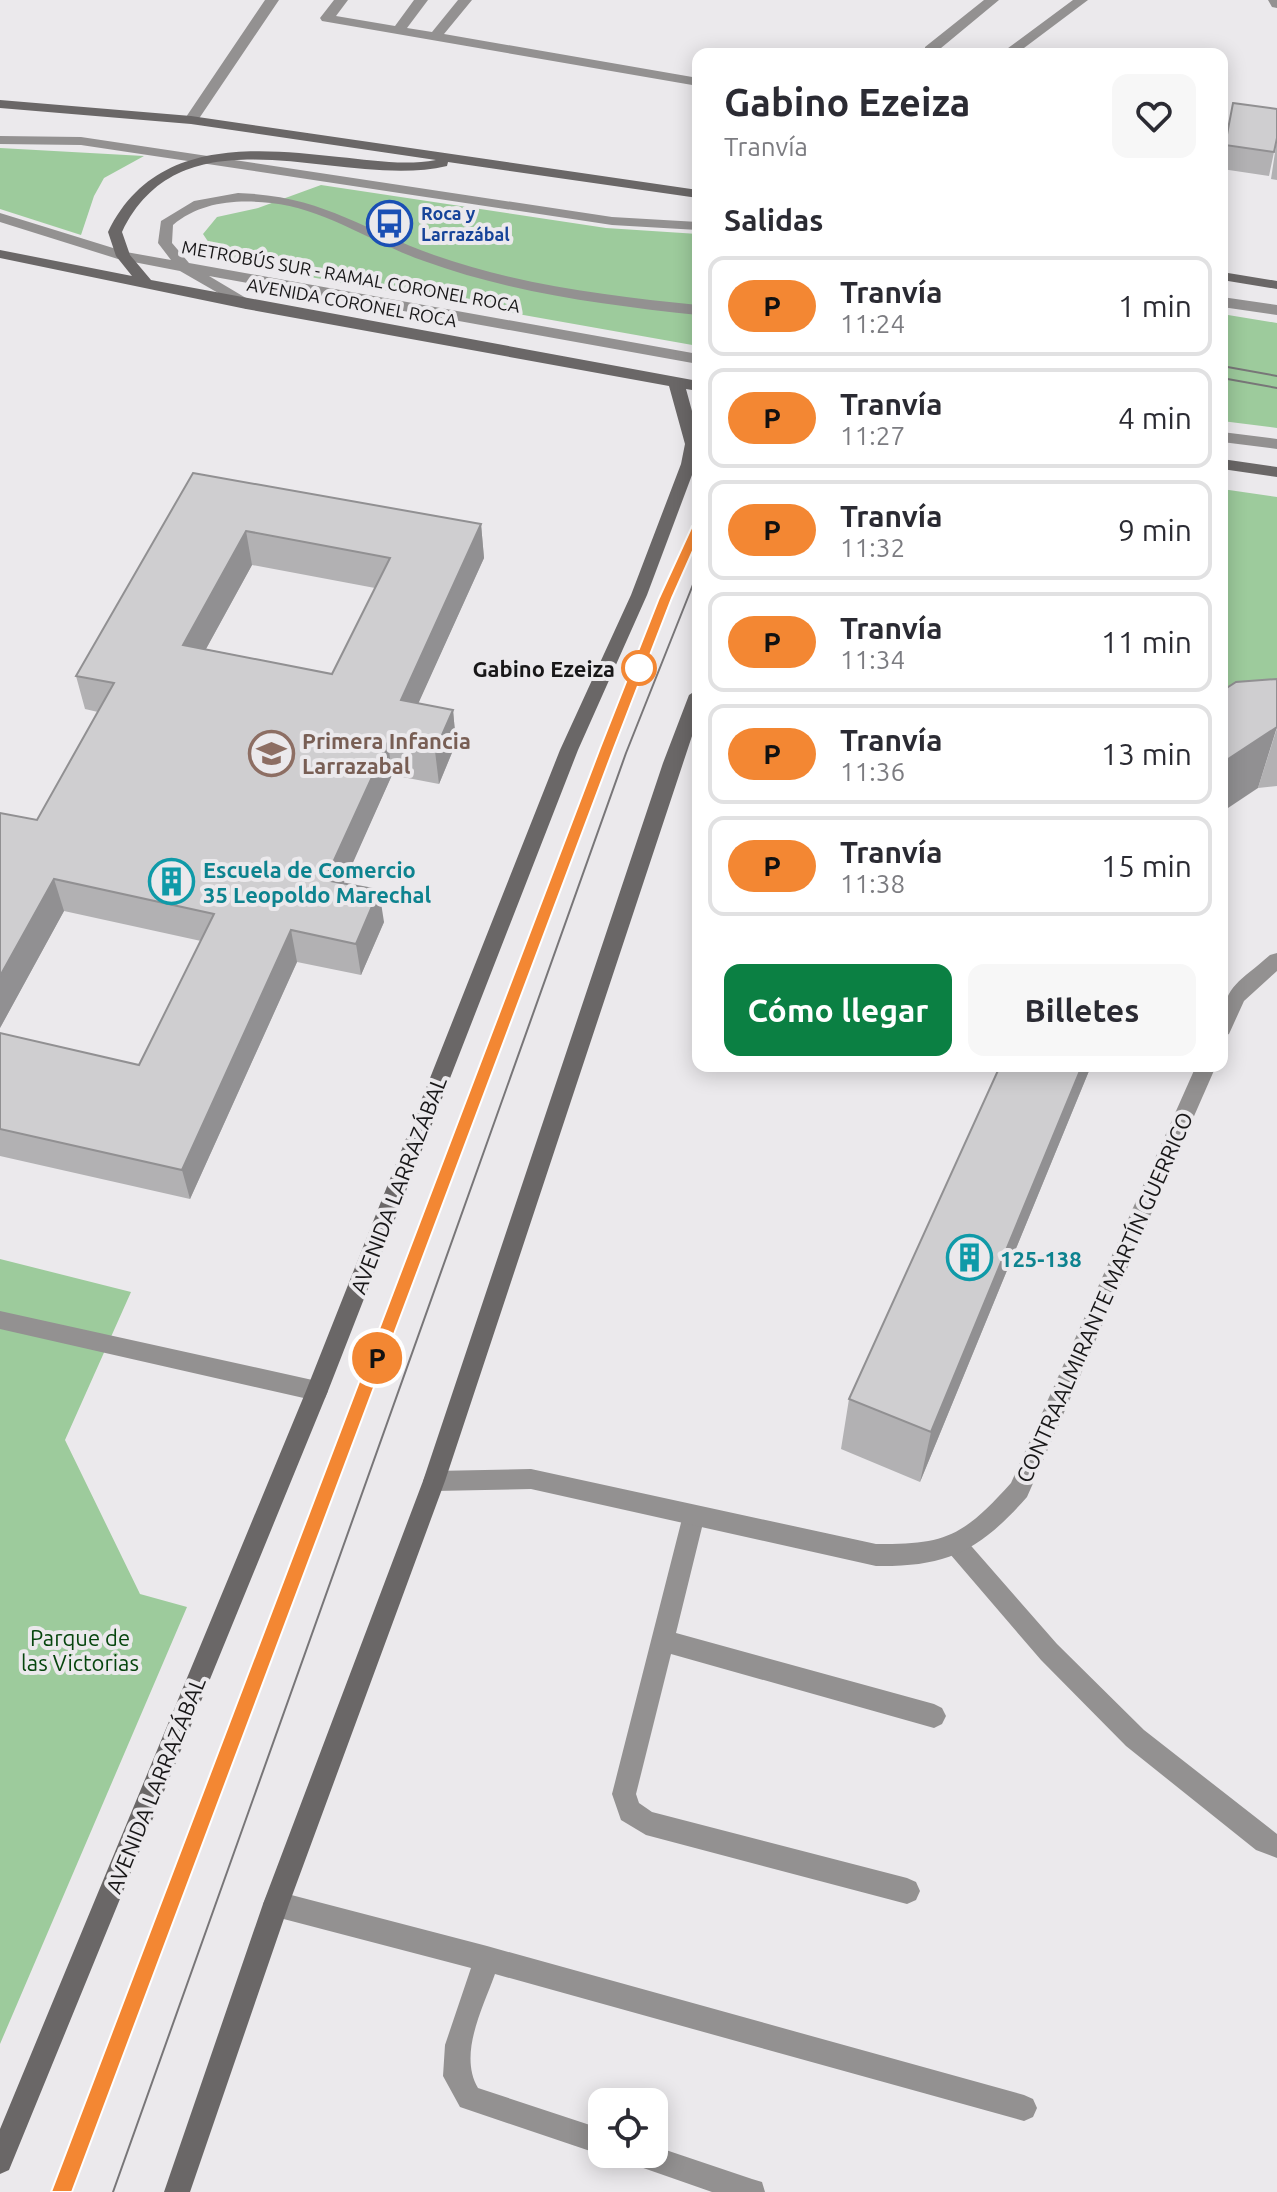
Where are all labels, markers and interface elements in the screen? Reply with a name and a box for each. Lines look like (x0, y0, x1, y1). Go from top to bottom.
button: heart (1112, 74, 1196, 158)
text: Gabino Ezeiza (724, 81, 970, 123)
text: Tranvía (724, 132, 808, 161)
bus stop icon: Roca y Larrazábal (366, 199, 414, 247)
place label: Roca y Larrazábal (421, 203, 510, 244)
text: Salidas (724, 203, 823, 237)
street label: METROBÚS SUR - RAMAL CORONEL ROCA (180, 235, 522, 316)
street label: AVENIDA CORONEL ROCA (246, 274, 459, 330)
text: Tranvía (840, 275, 942, 309)
text: 1 min (1118, 289, 1192, 323)
text: P (763, 290, 781, 321)
text: 11:24 (840, 309, 905, 338)
text: Tranvía (840, 387, 942, 421)
text: 4 min (1118, 401, 1192, 435)
text: P (763, 402, 781, 433)
text: 11:27 (840, 421, 905, 450)
text: Tranvía (840, 499, 942, 533)
text: 9 min (1118, 513, 1192, 547)
text: P (763, 514, 781, 545)
text: 11:32 (840, 533, 905, 562)
text: Tranvía (840, 611, 942, 645)
text: 11 min (1101, 625, 1192, 659)
text: P (763, 626, 781, 657)
text: 11:34 (840, 645, 905, 674)
marker: Gabino Ezeiza (622, 651, 656, 685)
place label: Gabino Ezeiza (472, 656, 615, 681)
text: Tranvía (840, 723, 942, 757)
place label: Primera Infancia Larrazabal (302, 728, 471, 778)
school or university icon: Primera Infancia Larrazabal (247, 729, 295, 777)
text: 13 min (1101, 737, 1192, 771)
text: P (763, 738, 781, 769)
text: 11:36 (840, 757, 905, 786)
text: Tranvía (840, 835, 942, 869)
text: 15 min (1101, 849, 1192, 883)
text: P (763, 850, 781, 881)
place label: Escuela de Comercio 35 Leopoldo Marechal (203, 857, 431, 907)
building icon: Escuela de Comercio 35 Leopoldo Marechal (148, 858, 196, 906)
text: 11:38 (840, 869, 905, 898)
button: Cómo llegar (724, 964, 952, 1056)
button: Billetes (968, 964, 1196, 1056)
street label: AVENIDA LARRAZÁBAL (344, 1072, 451, 1297)
street label: CONTRAALMIRANTE MARTÍN GUERRICO (1010, 1107, 1197, 1486)
building icon: 125-138 (945, 1234, 993, 1282)
place label: 125-138 (1000, 1246, 1082, 1271)
line badge: P (351, 1332, 403, 1384)
text: P (368, 1342, 386, 1373)
park label: Parque de las Victorias (21, 1625, 139, 1675)
street label: AVENIDA LARRAZÁBAL (99, 1673, 210, 1897)
map controls (588, 2088, 668, 2168)
button: locate (588, 2088, 668, 2168)

